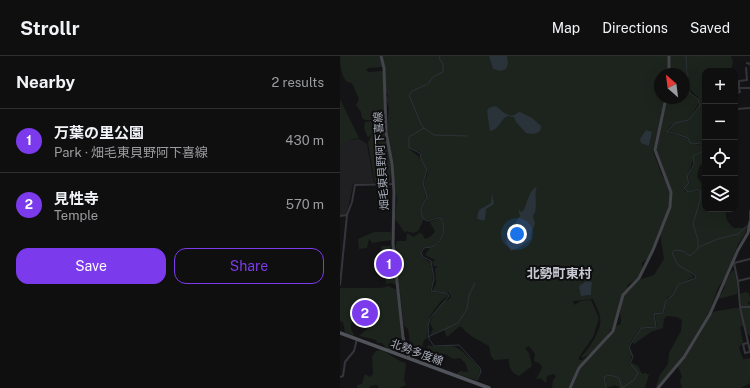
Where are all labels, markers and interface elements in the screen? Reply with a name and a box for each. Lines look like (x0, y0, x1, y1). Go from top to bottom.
text: Strollr (20, 17, 79, 39)
text: Map (552, 20, 580, 36)
text: Directions (602, 20, 668, 36)
text: Saved (690, 20, 730, 36)
north arrow (654, 68, 690, 104)
map controls (702, 68, 738, 212)
button: + (702, 68, 738, 104)
text: Nearby (16, 72, 75, 92)
text: 2 results (272, 75, 324, 90)
button: − (702, 104, 738, 140)
street label: 畑毛東貝野阿下喜線 (372, 111, 390, 211)
text: 万葉の里公園 (54, 124, 144, 141)
text: 1 (26, 133, 32, 148)
text: 430 m (285, 133, 324, 148)
button: locate (702, 140, 738, 176)
text: Park · 畑毛東貝野阿下喜線 (54, 145, 208, 160)
button: layers (702, 176, 738, 212)
text: 見性寺 (54, 190, 99, 207)
text: 2 (25, 197, 33, 212)
text: 570 m (286, 197, 324, 212)
text: Temple (54, 208, 98, 223)
your location (507, 224, 527, 244)
button: Save (16, 248, 166, 284)
button: Share (174, 248, 324, 284)
pin: 1 (376, 249, 402, 279)
district label: 北勢町東村 (526, 266, 592, 281)
pin: 2 (352, 298, 378, 328)
street label: 北勢多度線 (389, 337, 445, 367)

